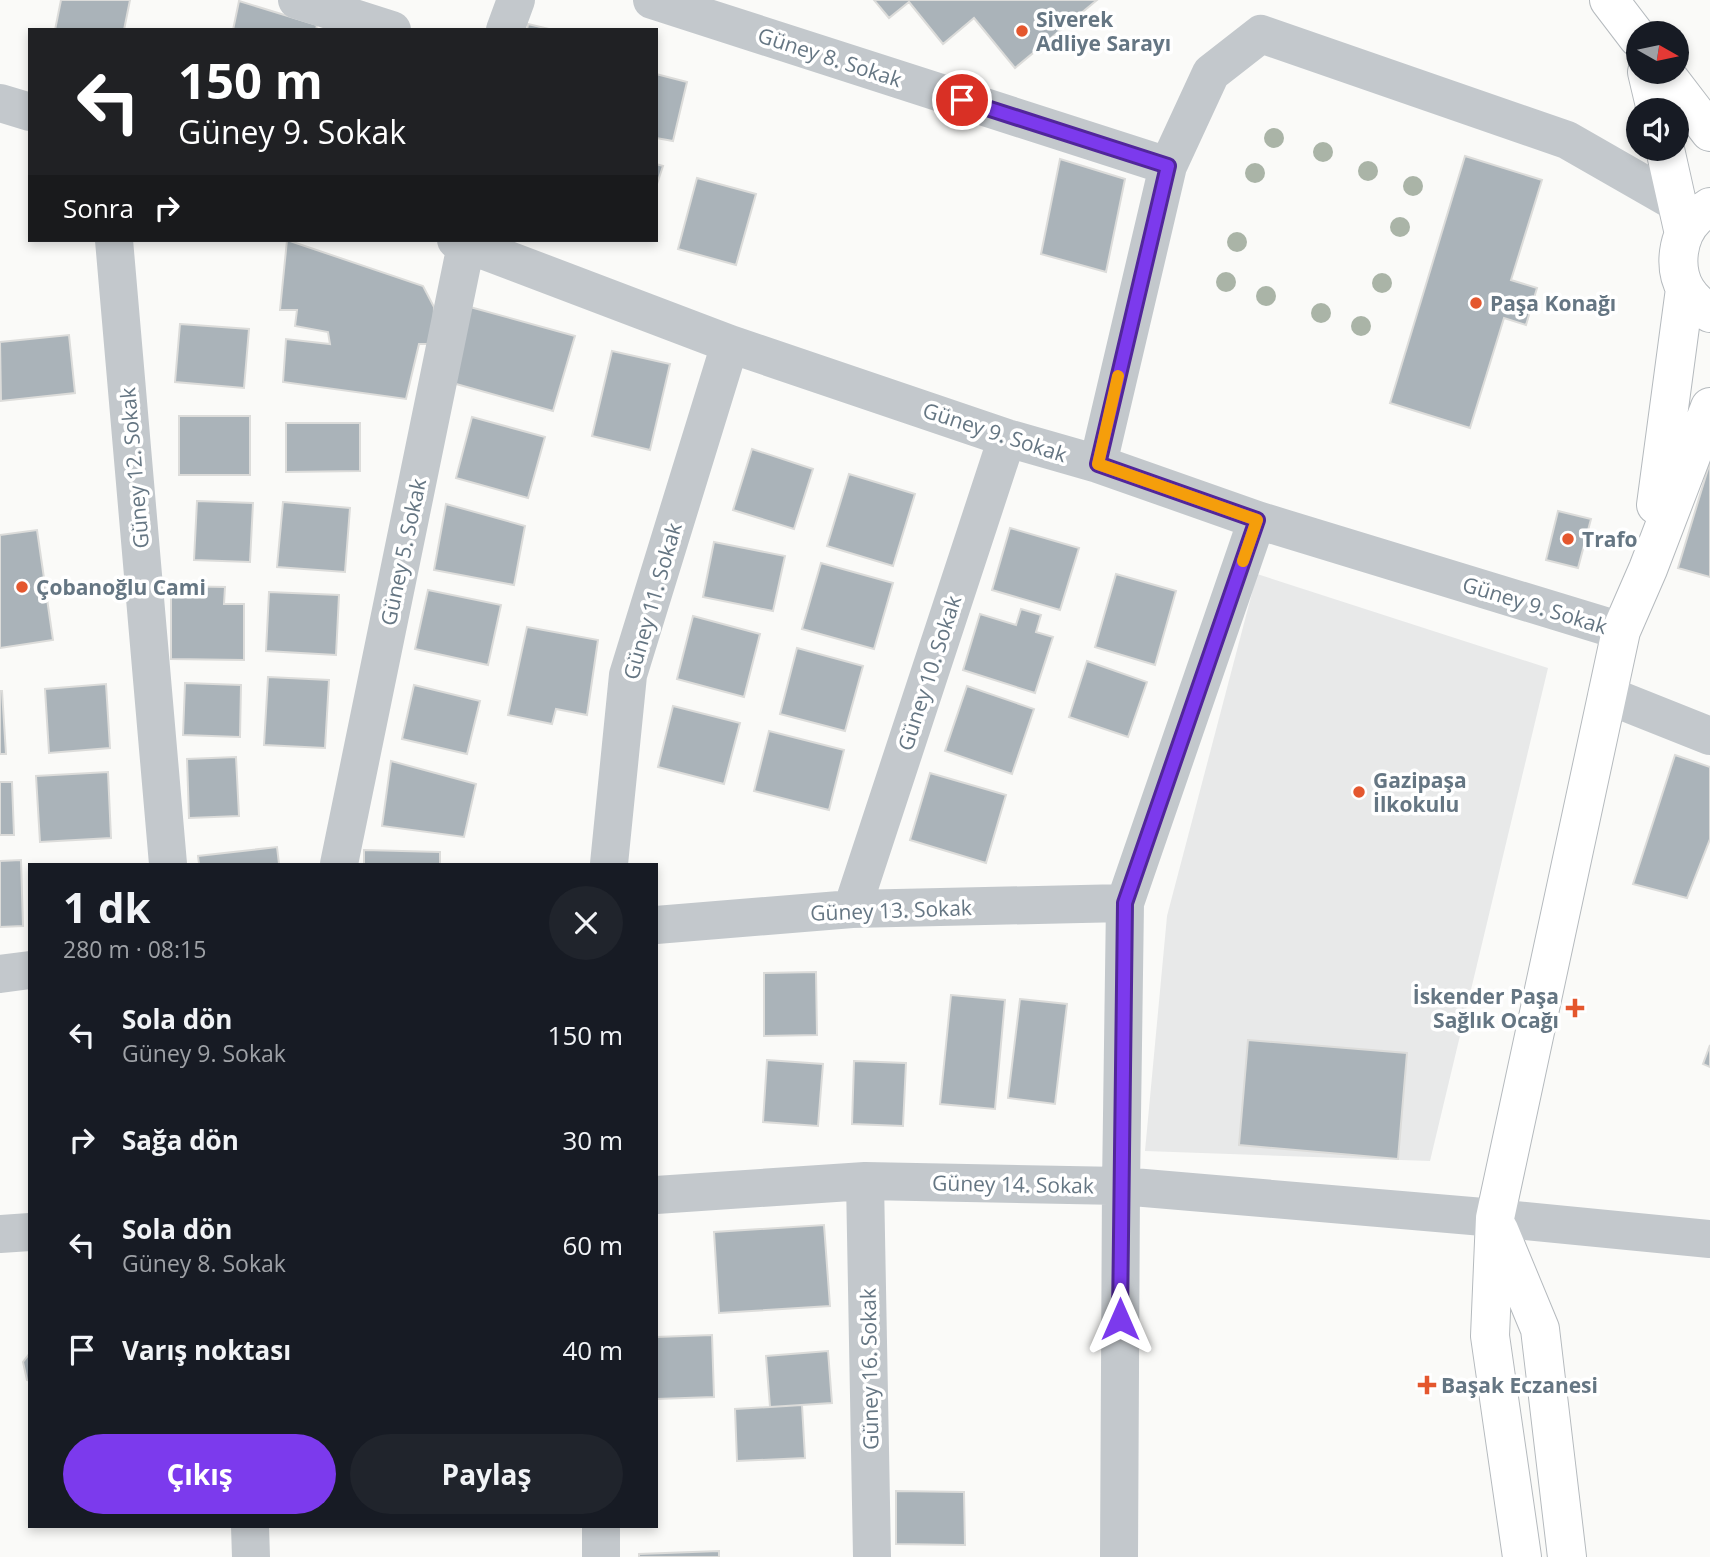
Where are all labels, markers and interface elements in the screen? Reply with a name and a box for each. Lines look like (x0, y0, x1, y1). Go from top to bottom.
place label: Siverek Adliye Sarayı (1036, 5, 1171, 57)
street label: Güney 8. Sokak (755, 21, 905, 93)
north arrow (1626, 21, 1689, 84)
map controls (1626, 21, 1689, 161)
marker: Siverek Adliye Sarayı (1014, 23, 1030, 39)
text: 150 m (178, 47, 323, 113)
icon: left (63, 56, 154, 147)
pin (932, 70, 992, 130)
icon: arrive (943, 81, 981, 119)
button: sound (1626, 98, 1689, 161)
text: Güney 9. Sokak (178, 110, 406, 153)
icon: right (148, 189, 186, 227)
text: Sonra (63, 190, 134, 226)
place label: Paşa Konağı (1490, 289, 1616, 317)
marker: Paşa Konağı (1468, 295, 1484, 311)
street label: Güney 12. Sokak (113, 386, 155, 550)
street label: Güney 9. Sokak (920, 396, 1070, 468)
street label: Güney 5. Sokak (374, 476, 432, 628)
street label: Güney 11. Sokak (616, 519, 688, 683)
place label: Trafo (1582, 525, 1638, 553)
marker: Trafo (1560, 531, 1576, 547)
street label: Güney 9. Sokak (1459, 570, 1611, 640)
place label: Çobanoğlu Cami (36, 573, 206, 601)
marker: Çobanoğlu Cami (14, 579, 30, 595)
street label: Güney 10. Sokak (891, 592, 967, 754)
place label: Gazipaşa İlkokulu (1373, 766, 1467, 818)
marker: Gazipaşa İlkokulu (1351, 784, 1367, 800)
text: 1 dk (63, 878, 151, 935)
button: close (549, 886, 623, 960)
street label: Güney 13. Sokak (810, 893, 972, 927)
text: 280 m · 08:15 (63, 933, 206, 965)
place label: İskender Paşa Sağlık Ocağı (1413, 982, 1559, 1034)
marker: İskender Paşa Sağlık Ocağı (1565, 998, 1585, 1018)
text: Sola dön (122, 1001, 232, 1037)
icon: left (63, 1016, 101, 1054)
text: 150 m (548, 1017, 623, 1053)
text: Güney 9. Sokak (122, 1037, 286, 1069)
icon: right (63, 1121, 101, 1159)
text: Sağa dön (122, 1122, 239, 1158)
text: 30 m (562, 1122, 623, 1158)
street label: Güney 14. Sokak (932, 1169, 1094, 1199)
text: Sola dön (122, 1211, 232, 1247)
icon: left (63, 1226, 101, 1264)
text: 60 m (562, 1227, 623, 1263)
text: Güney 8. Sokak (122, 1247, 286, 1279)
position arrow (1083, 1282, 1157, 1356)
street label: Güney 16. Sokak (854, 1288, 884, 1450)
icon: arrive (63, 1331, 101, 1369)
text: Varış noktası (122, 1332, 291, 1368)
text: 40 m (562, 1332, 623, 1368)
place label: Başak Eczanesi (1441, 1371, 1598, 1399)
marker: Başak Eczanesi (1419, 1377, 1435, 1393)
button: Çıkış (63, 1434, 336, 1514)
button: Paylaş (350, 1434, 623, 1514)

